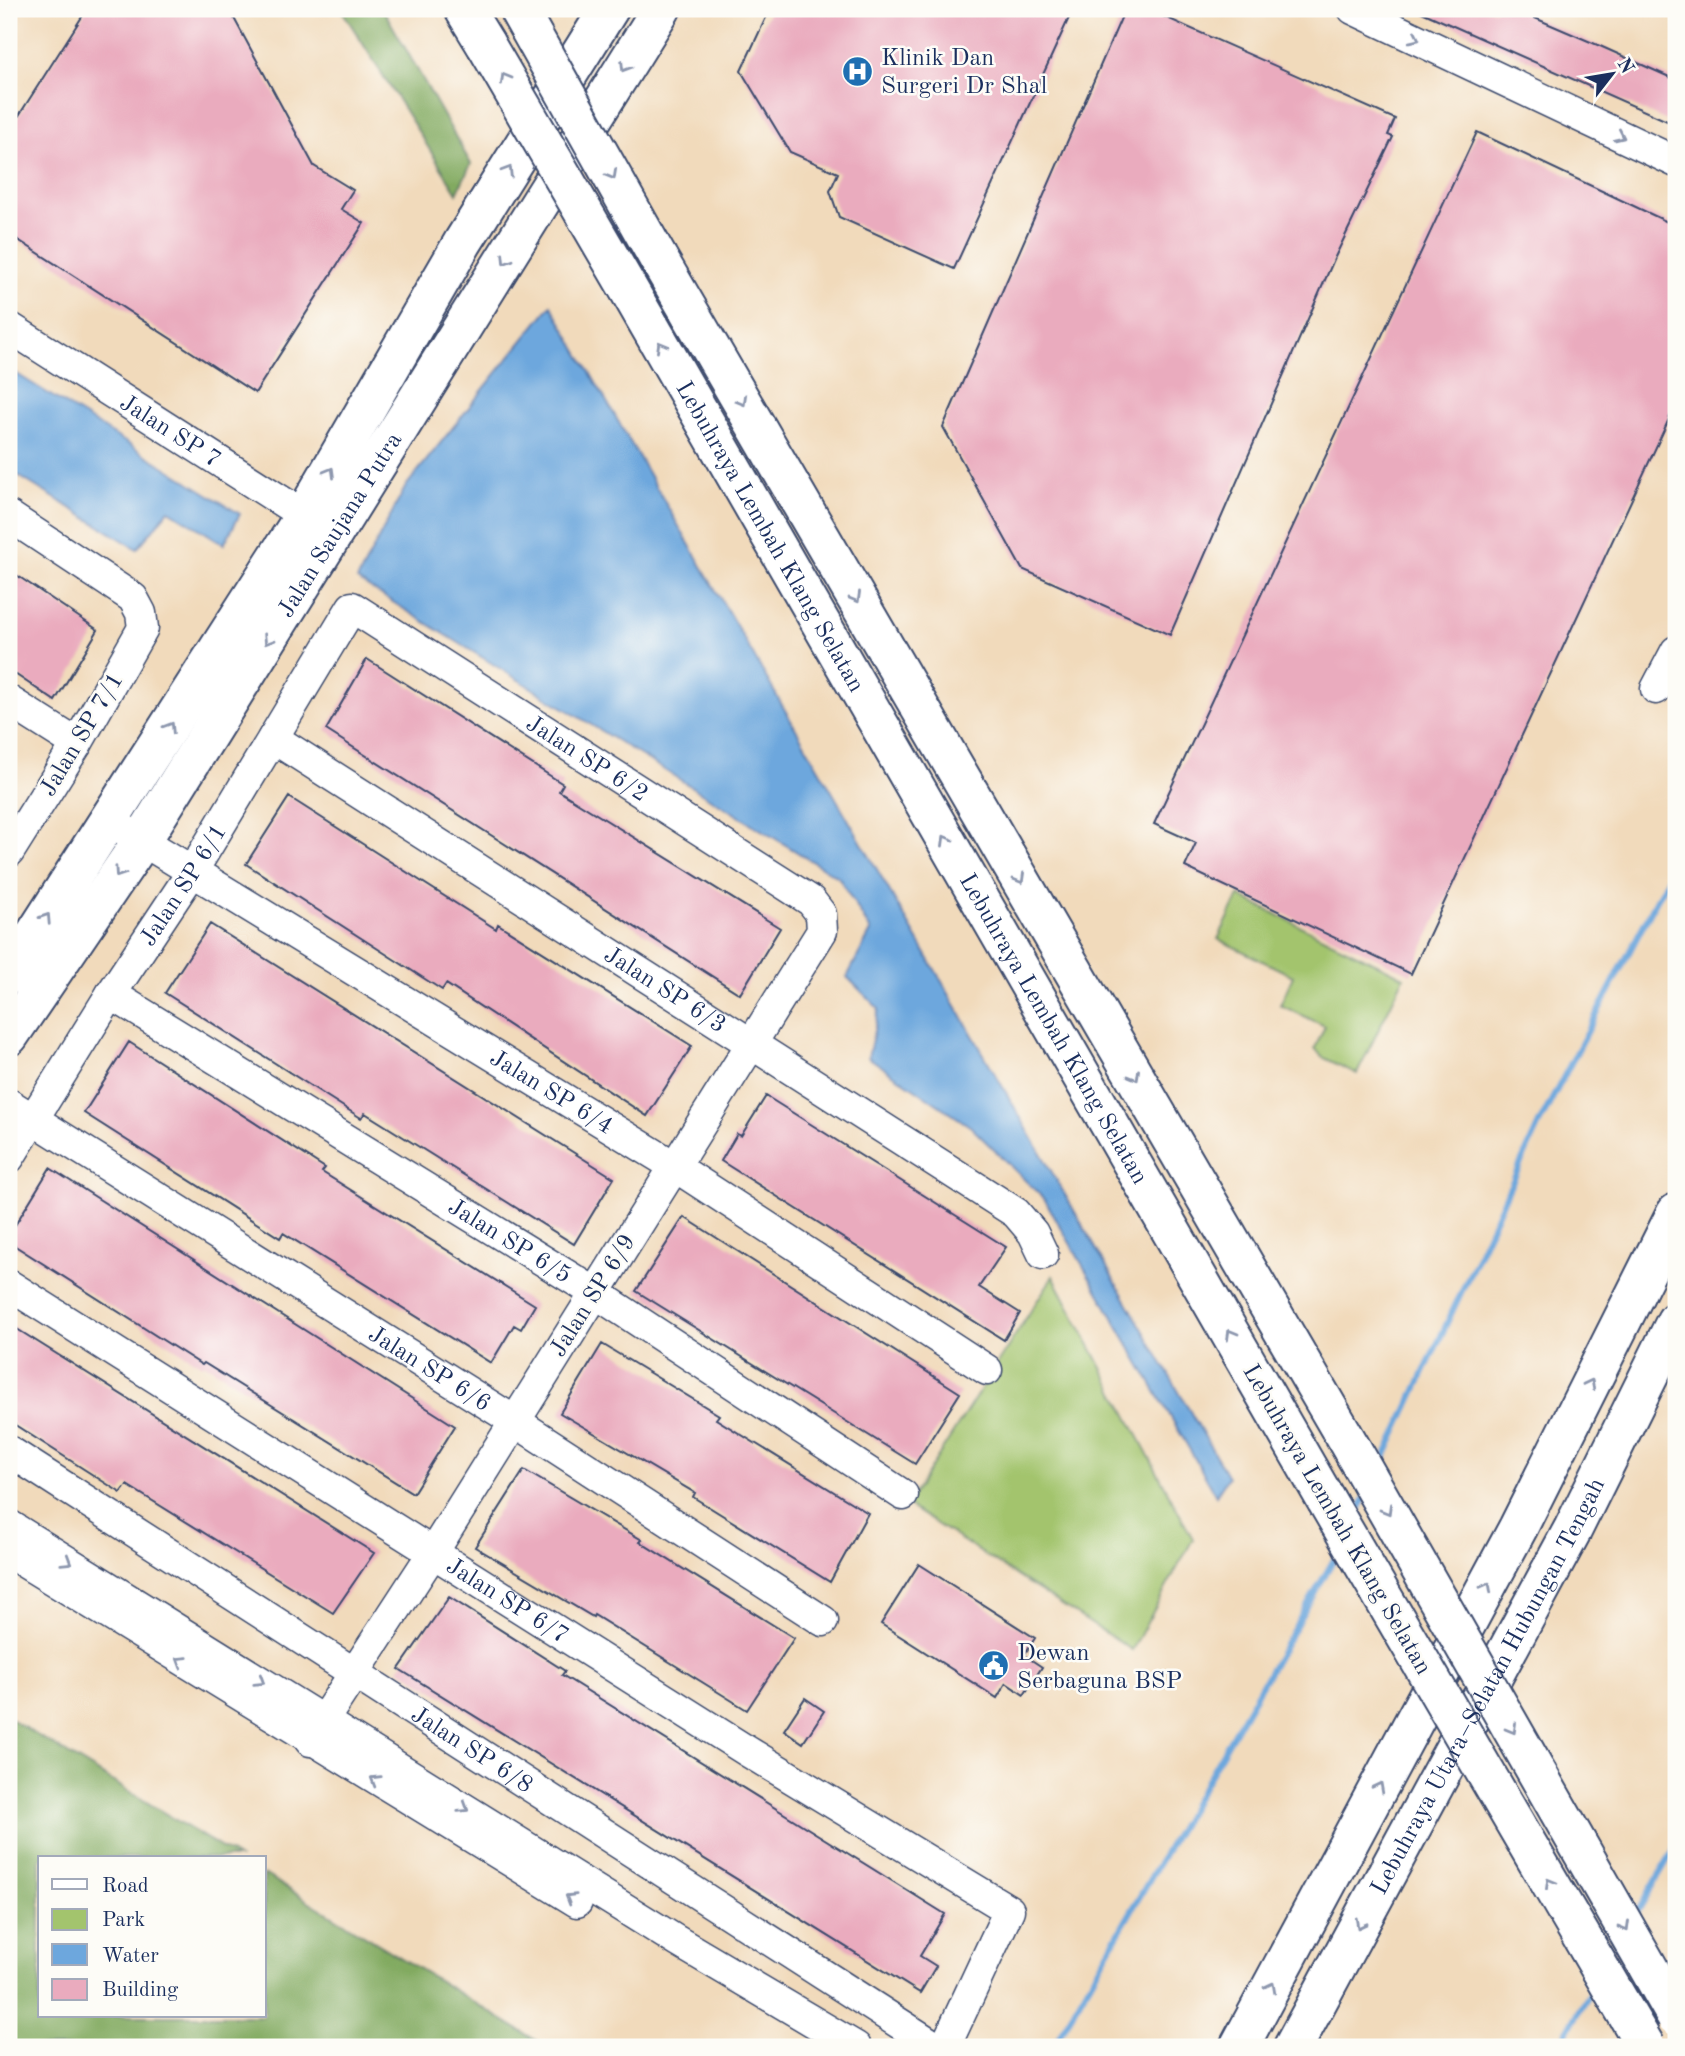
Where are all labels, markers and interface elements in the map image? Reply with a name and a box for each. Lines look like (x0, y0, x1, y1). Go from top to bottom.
one-way arrow (1408, 30, 1420, 44)
north arrow (1576, 38, 1646, 108)
place label: Klinik Dan Surgeri Dr Shal (881, 47, 1047, 99)
hospital icon: Klinik Dan Surgeri Dr Shal (841, 54, 875, 88)
text: N (1613, 55, 1637, 78)
one-way arrow (621, 59, 634, 72)
one-way arrow (500, 73, 513, 86)
one-way arrow (1613, 127, 1625, 141)
one-way arrow (499, 166, 512, 179)
one-way arrow (604, 168, 617, 180)
one-way arrow (501, 253, 514, 266)
one-way arrow (656, 340, 669, 353)
street label: Lebuhraya Lembah Klang Selatan (670, 378, 868, 697)
street label: Jalan SP 7 (115, 391, 225, 473)
one-way arrow (734, 394, 747, 407)
street label: Jalan Saujana Putra (274, 429, 408, 622)
one-way arrow (322, 467, 335, 480)
one-way arrow (848, 590, 861, 603)
one-way arrow (264, 632, 277, 645)
street label: Jalan SP 7/1 (37, 669, 129, 801)
street label: Jalan SP 6/2 (521, 712, 652, 807)
one-way arrow (162, 722, 175, 735)
street label: Jalan SP 6/1 (136, 820, 232, 951)
one-way arrow (941, 835, 954, 847)
one-way arrow (115, 865, 128, 878)
street label: Lebuhraya Lembah Klang Selatan (954, 870, 1151, 1189)
one-way arrow (1012, 872, 1025, 885)
one-way arrow (38, 913, 51, 926)
street label: Jalan SP 6/3 (599, 943, 730, 1038)
street label: Jalan SP 6/4 (485, 1046, 617, 1140)
one-way arrow (1127, 1068, 1140, 1081)
street label: Jalan SP 6/5 (443, 1195, 575, 1289)
street label: Jalan SP 6/9 (547, 1231, 641, 1362)
street label: Jalan SP 6/6 (364, 1322, 494, 1417)
one-way arrow (1226, 1329, 1239, 1342)
street label: Lebuhraya Lembah Klang Selatan (1237, 1361, 1435, 1679)
one-way arrow (1582, 1379, 1596, 1391)
street label: Lebuhraya Utara–Selatan Hubungan Tengah (1368, 1475, 1610, 1899)
one-way arrow (1379, 1503, 1392, 1516)
one-way arrow (59, 1552, 72, 1565)
street label: Jalan SP 6/7 (441, 1554, 572, 1649)
one-way arrow (1479, 1581, 1492, 1594)
place label: Dewan Serbaguna BSP (1017, 1642, 1182, 1694)
public building icon: Dewan Serbaguna BSP (977, 1649, 1011, 1683)
one-way arrow (176, 1656, 189, 1669)
one-way arrow (252, 1673, 265, 1686)
street label: Jalan SP 6/8 (406, 1703, 537, 1798)
one-way arrow (1504, 1722, 1517, 1735)
one-way arrow (370, 1775, 383, 1788)
one-way arrow (1371, 1782, 1384, 1794)
one-way arrow (456, 1800, 469, 1813)
legend (38, 1856, 266, 2018)
text: Road (102, 1876, 149, 1897)
one-way arrow (1545, 1877, 1558, 1890)
one-way arrow (564, 1893, 577, 1906)
text: Park (102, 1910, 145, 1931)
one-way arrow (1354, 1917, 1368, 1929)
one-way arrow (1617, 1919, 1630, 1932)
text: Water (102, 1946, 159, 1967)
text: Building (102, 1980, 179, 2001)
one-way arrow (1263, 1982, 1276, 1994)

